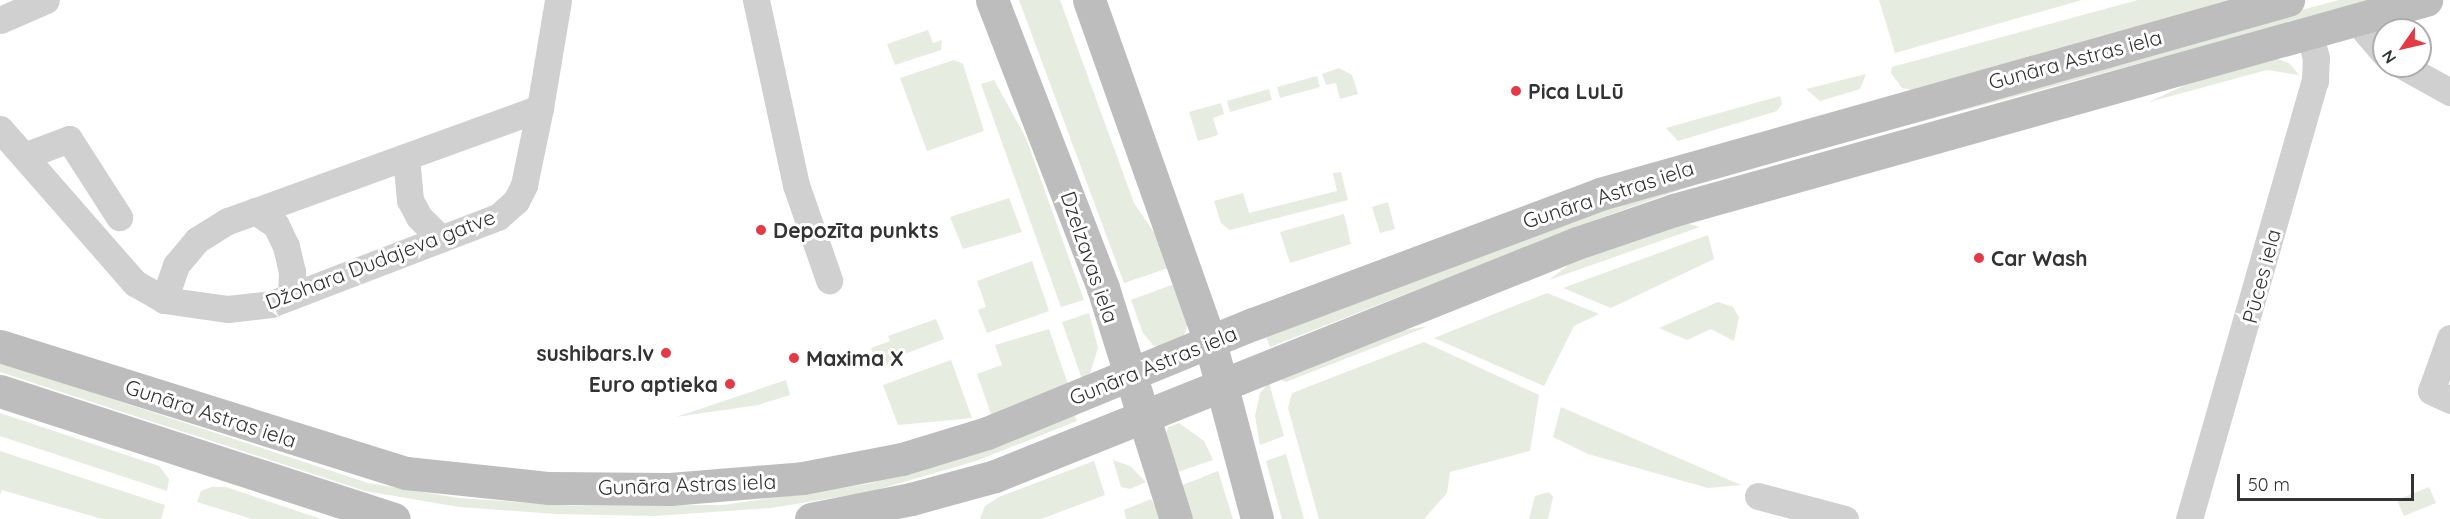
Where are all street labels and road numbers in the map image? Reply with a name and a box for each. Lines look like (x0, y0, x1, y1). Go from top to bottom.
street label: Gunāra Astras iela (1986, 24, 2164, 94)
street label: Gunāra Astras iela (1519, 154, 1697, 234)
street label: Dzelzavas iela (1056, 188, 1124, 326)
street label: Džohara Dudajeva gatve (262, 204, 498, 314)
street label: Pūces iela (2236, 226, 2286, 326)
street label: Gunāra Astras iela (1066, 320, 1240, 410)
street label: Gunāra Astras iela (122, 373, 300, 453)
street label: Gunāra Astras iela (597, 468, 777, 500)

